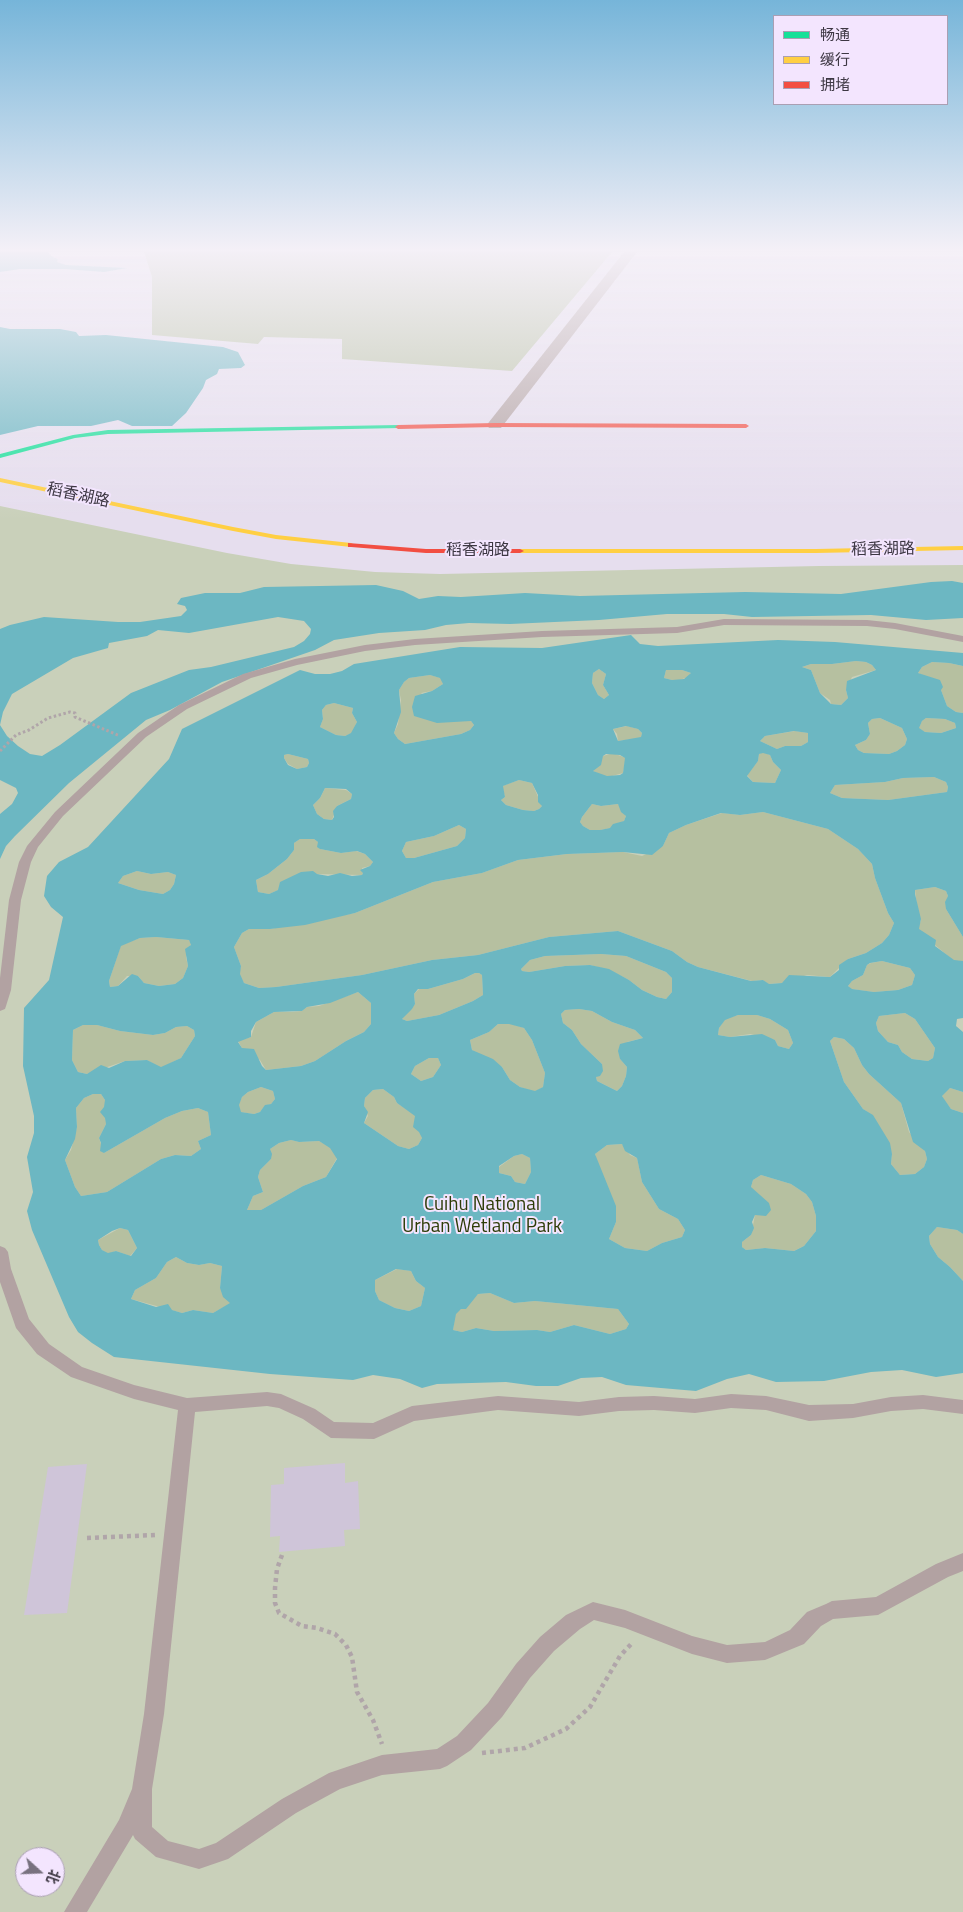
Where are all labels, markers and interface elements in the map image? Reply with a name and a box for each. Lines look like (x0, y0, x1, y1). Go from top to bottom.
legend (773, 15, 948, 105)
text: 畅通 (820, 23, 850, 46)
text: 缓行 (820, 48, 850, 71)
text: 拥堵 (820, 73, 850, 96)
street label: 稻香湖路 (45, 480, 111, 512)
street label: 稻香湖路 (851, 540, 915, 560)
street label: 稻香湖路 (446, 541, 510, 561)
park label: Cuihu National Urban Wetland Park (402, 1194, 562, 1238)
north arrow (15, 1847, 65, 1897)
text: 北 (41, 1867, 66, 1887)

